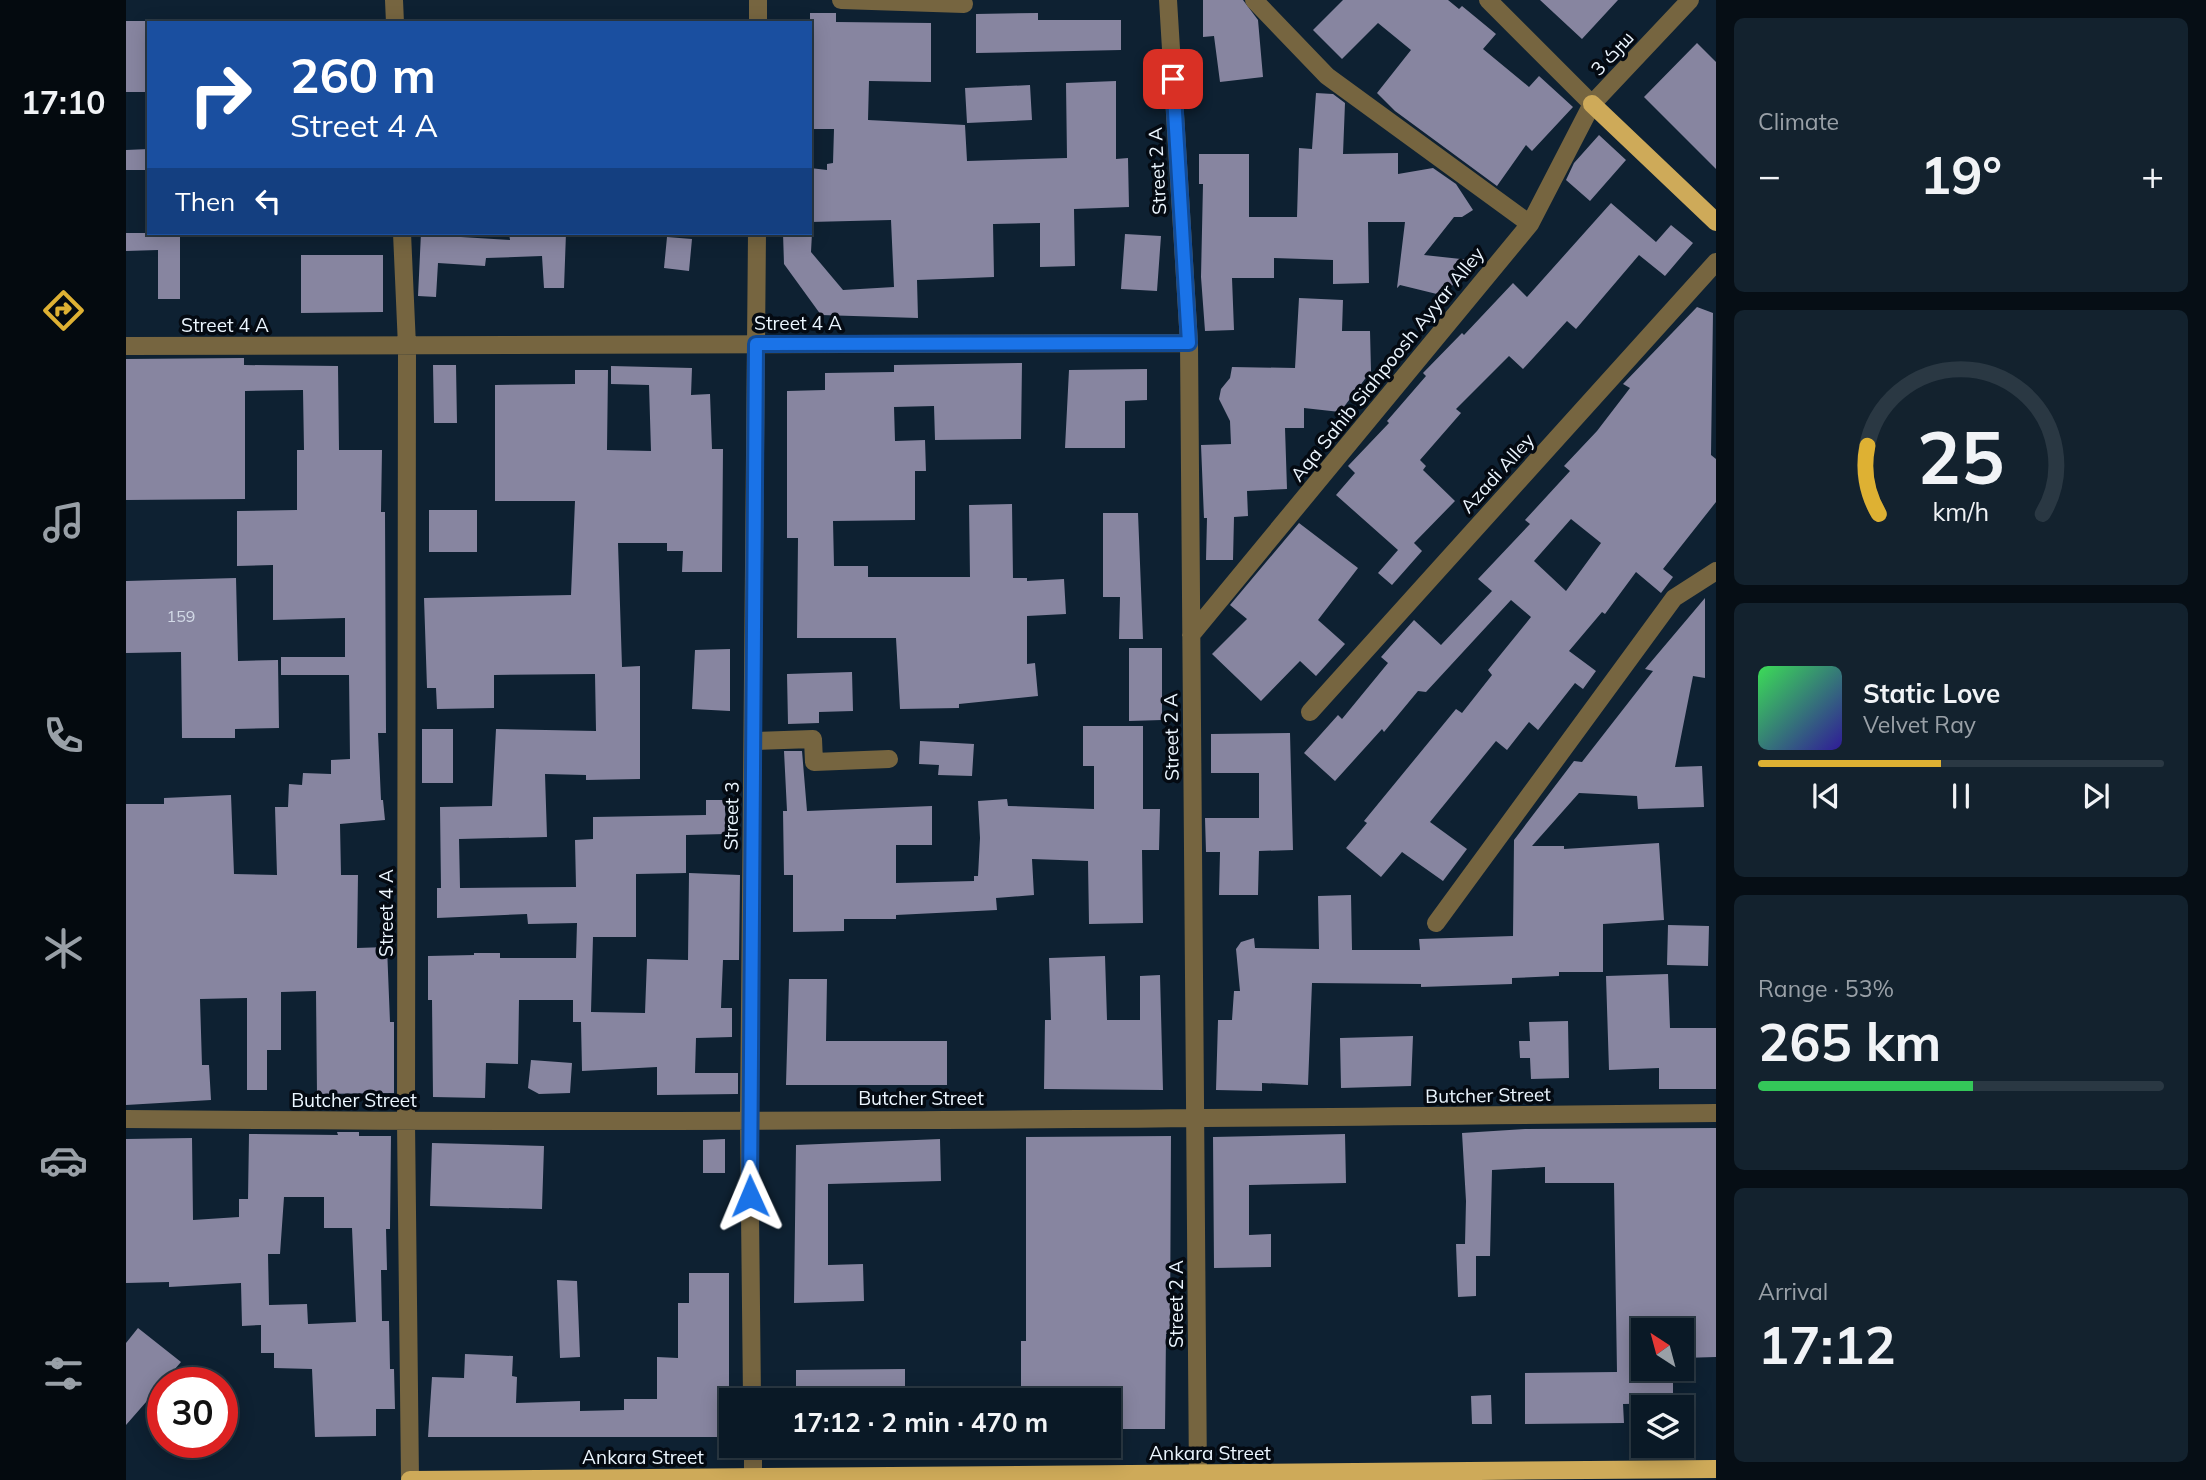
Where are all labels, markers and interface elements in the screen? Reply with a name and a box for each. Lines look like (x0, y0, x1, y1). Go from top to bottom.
street label: سرک 3 (1585, 26, 1639, 80)
text: 260 m (290, 44, 436, 105)
icon: right (175, 49, 266, 140)
pin (1143, 49, 1203, 109)
icon: arrive (1154, 60, 1192, 98)
text: 17:10 (21, 82, 105, 122)
text: Street 4 A (290, 105, 438, 145)
text: Climate (1758, 107, 1839, 136)
street label: Street 2 A (1143, 126, 1171, 215)
text: 19° (1920, 142, 2002, 207)
text: − (1758, 151, 1781, 199)
text: + (2141, 151, 2164, 199)
icon: left (249, 182, 287, 220)
text: Then (175, 185, 235, 218)
street label: Aqa Sahib Siahpoosh Ayyar Alley (1285, 242, 1489, 486)
icon: directions (39, 286, 88, 335)
street label: Street 4 A (754, 311, 842, 335)
street label: Street 4 A (181, 313, 269, 337)
text: 25 (1917, 411, 2005, 502)
street label: Azadi Alley (1455, 428, 1539, 518)
text: km/h (1933, 495, 1989, 526)
icon: music (39, 498, 88, 547)
house number: 159 (167, 606, 195, 626)
text: Static Love (1863, 677, 2000, 710)
street label: Street 2 A (1158, 693, 1184, 781)
text: Velvet Ray (1863, 710, 1976, 739)
icon: phone (39, 711, 88, 760)
icon: previous (1807, 777, 1845, 815)
icon: pause (1942, 777, 1980, 815)
icon: next (2077, 777, 2115, 815)
street label: Street 3 (718, 781, 744, 851)
street label: Street 4 A (374, 869, 398, 957)
icon: climate (39, 924, 88, 973)
text: Range · 53% (1758, 974, 1894, 1003)
text: 265 km (1758, 1009, 1941, 1074)
street label: Butcher Street (1425, 1082, 1551, 1108)
street label: Butcher Street (858, 1086, 984, 1110)
street label: Butcher Street (291, 1088, 417, 1112)
icon: car (39, 1136, 88, 1185)
position arrow (713, 1159, 787, 1233)
street label: Street 2 A (1164, 1260, 1188, 1348)
text: Arrival (1758, 1277, 1828, 1306)
text: 17:12 (1758, 1312, 1896, 1377)
north arrow (1631, 1318, 1694, 1381)
map controls (1631, 1318, 1694, 1458)
icon: filters (39, 1349, 88, 1398)
speed limit sign: 30 (147, 1367, 238, 1458)
button: layers (1631, 1395, 1694, 1458)
text: 17:12 · 2 min · 470 m (792, 1406, 1048, 1439)
street label: Ankara Street (1149, 1441, 1271, 1465)
street label: Ankara Street (582, 1445, 704, 1469)

